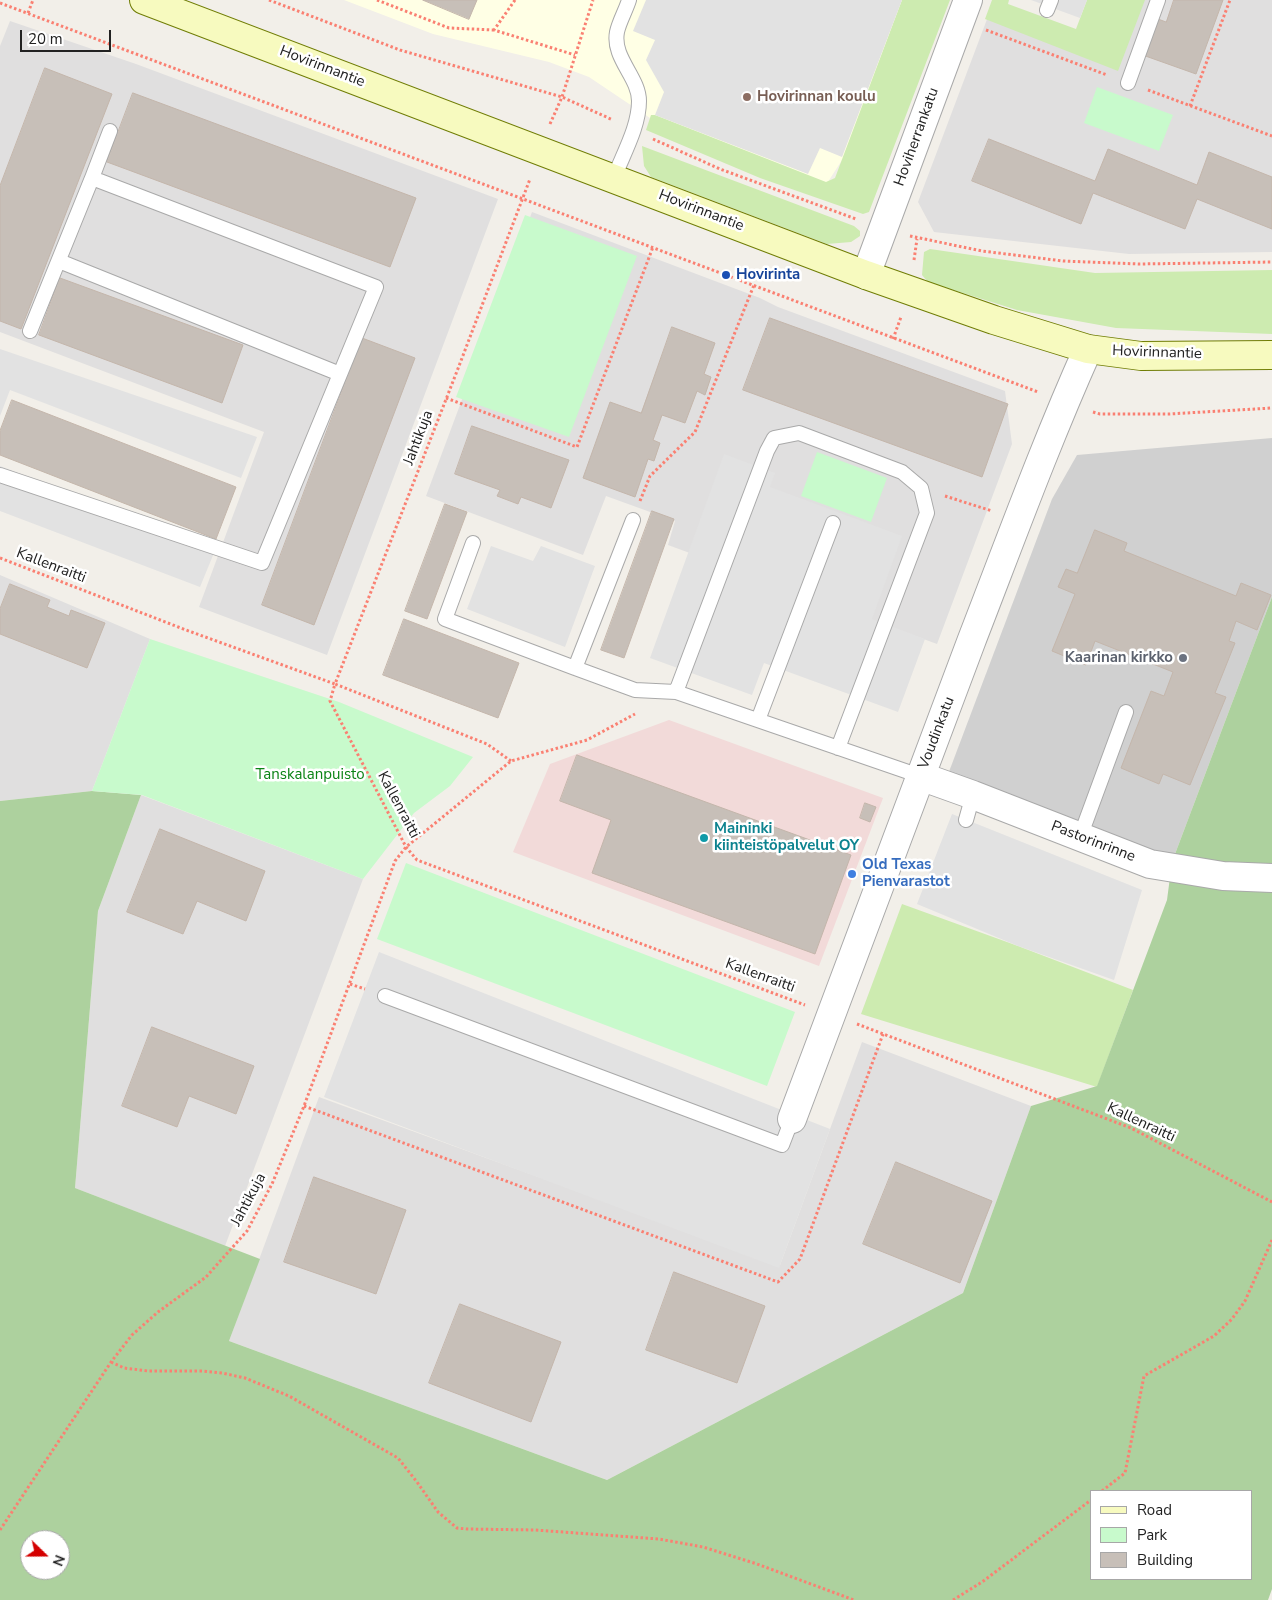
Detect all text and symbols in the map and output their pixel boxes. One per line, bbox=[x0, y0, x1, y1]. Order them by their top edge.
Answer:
scale bar bbox=[22, 20, 114, 52]
text: 20 m bbox=[28, 29, 63, 49]
street label: Hovirinnantie bbox=[277, 42, 367, 92]
street label: Hoviherrankatu bbox=[891, 85, 943, 189]
place label: Hovirinnan koulu bbox=[757, 88, 876, 106]
marker: Hovirinnan koulu bbox=[741, 91, 753, 103]
street label: Hovirinnantie bbox=[656, 186, 746, 236]
place label: Hovirinta bbox=[736, 266, 800, 284]
marker: Hovirinta bbox=[720, 269, 732, 281]
street label: Hovirinnantie bbox=[1112, 342, 1202, 364]
street label: Jahtikuja bbox=[400, 408, 438, 468]
street label: Kallenraitti bbox=[14, 544, 88, 588]
place label: Kaarinan kirkko bbox=[1065, 649, 1173, 667]
marker: Kaarinan kirkko bbox=[1177, 652, 1189, 664]
street label: Voudinkatu bbox=[915, 694, 959, 772]
park label: Tanskalanpuisto bbox=[255, 766, 365, 784]
street label: Kallenraitti bbox=[373, 768, 423, 842]
street label: Pastorinrinne bbox=[1048, 818, 1138, 866]
place label: Maininki kiinteistöpalvelut OY bbox=[714, 820, 859, 855]
marker: Maininki kiinteistöpalvelut OY bbox=[698, 832, 710, 844]
place label: Old Texas Pienvarastot bbox=[862, 856, 950, 891]
marker: Old Texas Pienvarastot bbox=[846, 868, 858, 880]
street label: Kallenraitti bbox=[723, 955, 797, 997]
street label: Kallenraitti bbox=[1104, 1099, 1178, 1147]
street label: Jahtikuja bbox=[228, 1170, 270, 1230]
legend bbox=[1090, 1490, 1252, 1580]
text: Road bbox=[1137, 1500, 1172, 1520]
text: Park bbox=[1137, 1525, 1167, 1545]
north arrow bbox=[20, 1530, 70, 1580]
text: Building bbox=[1137, 1550, 1193, 1570]
text: N bbox=[48, 1552, 69, 1569]

